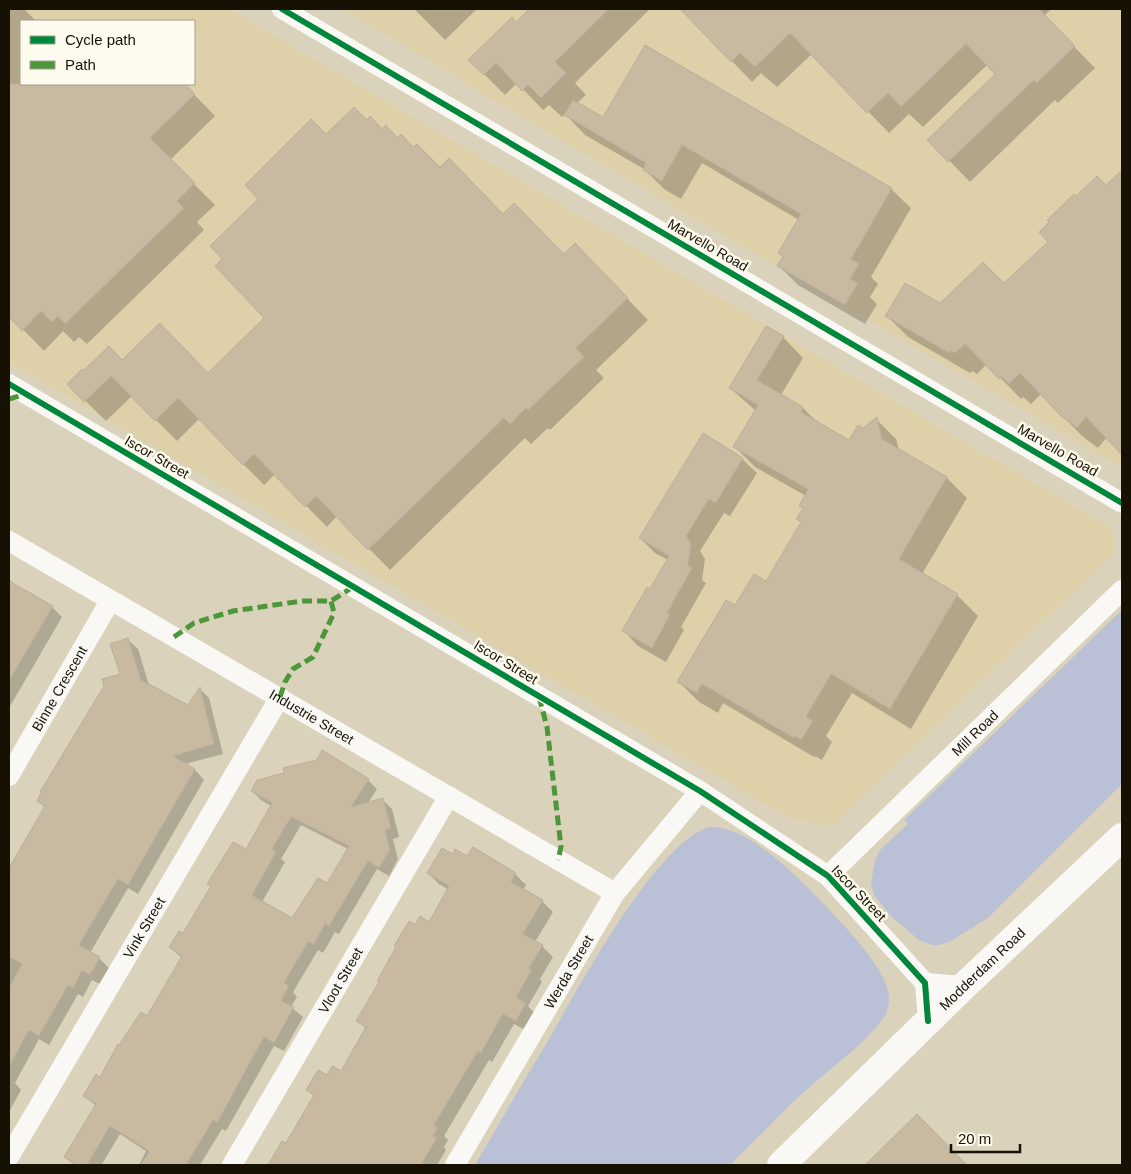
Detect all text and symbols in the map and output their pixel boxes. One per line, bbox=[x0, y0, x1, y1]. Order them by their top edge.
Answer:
legend bbox=[20, 20, 195, 85]
text: Cycle path bbox=[65, 31, 136, 48]
text: Path bbox=[65, 56, 96, 73]
street label: Marvello Road bbox=[665, 216, 751, 274]
street label: Marvello Road bbox=[1015, 421, 1101, 479]
street label: Iscor Street bbox=[122, 432, 192, 482]
street label: Iscor Street bbox=[471, 637, 541, 687]
street label: Binne Crescent bbox=[29, 643, 90, 734]
street label: Industrie Street bbox=[267, 686, 357, 748]
street label: Mill Road bbox=[948, 707, 1001, 759]
street label: Iscor Street bbox=[828, 862, 890, 924]
street label: Vink Street bbox=[120, 894, 168, 961]
street label: Modderdam Road bbox=[936, 925, 1029, 1013]
street label: Werda Street bbox=[541, 932, 596, 1011]
street label: Vloot Street bbox=[315, 945, 366, 1016]
scale bar bbox=[951, 1122, 1020, 1154]
text: 20 m bbox=[958, 1130, 991, 1147]

